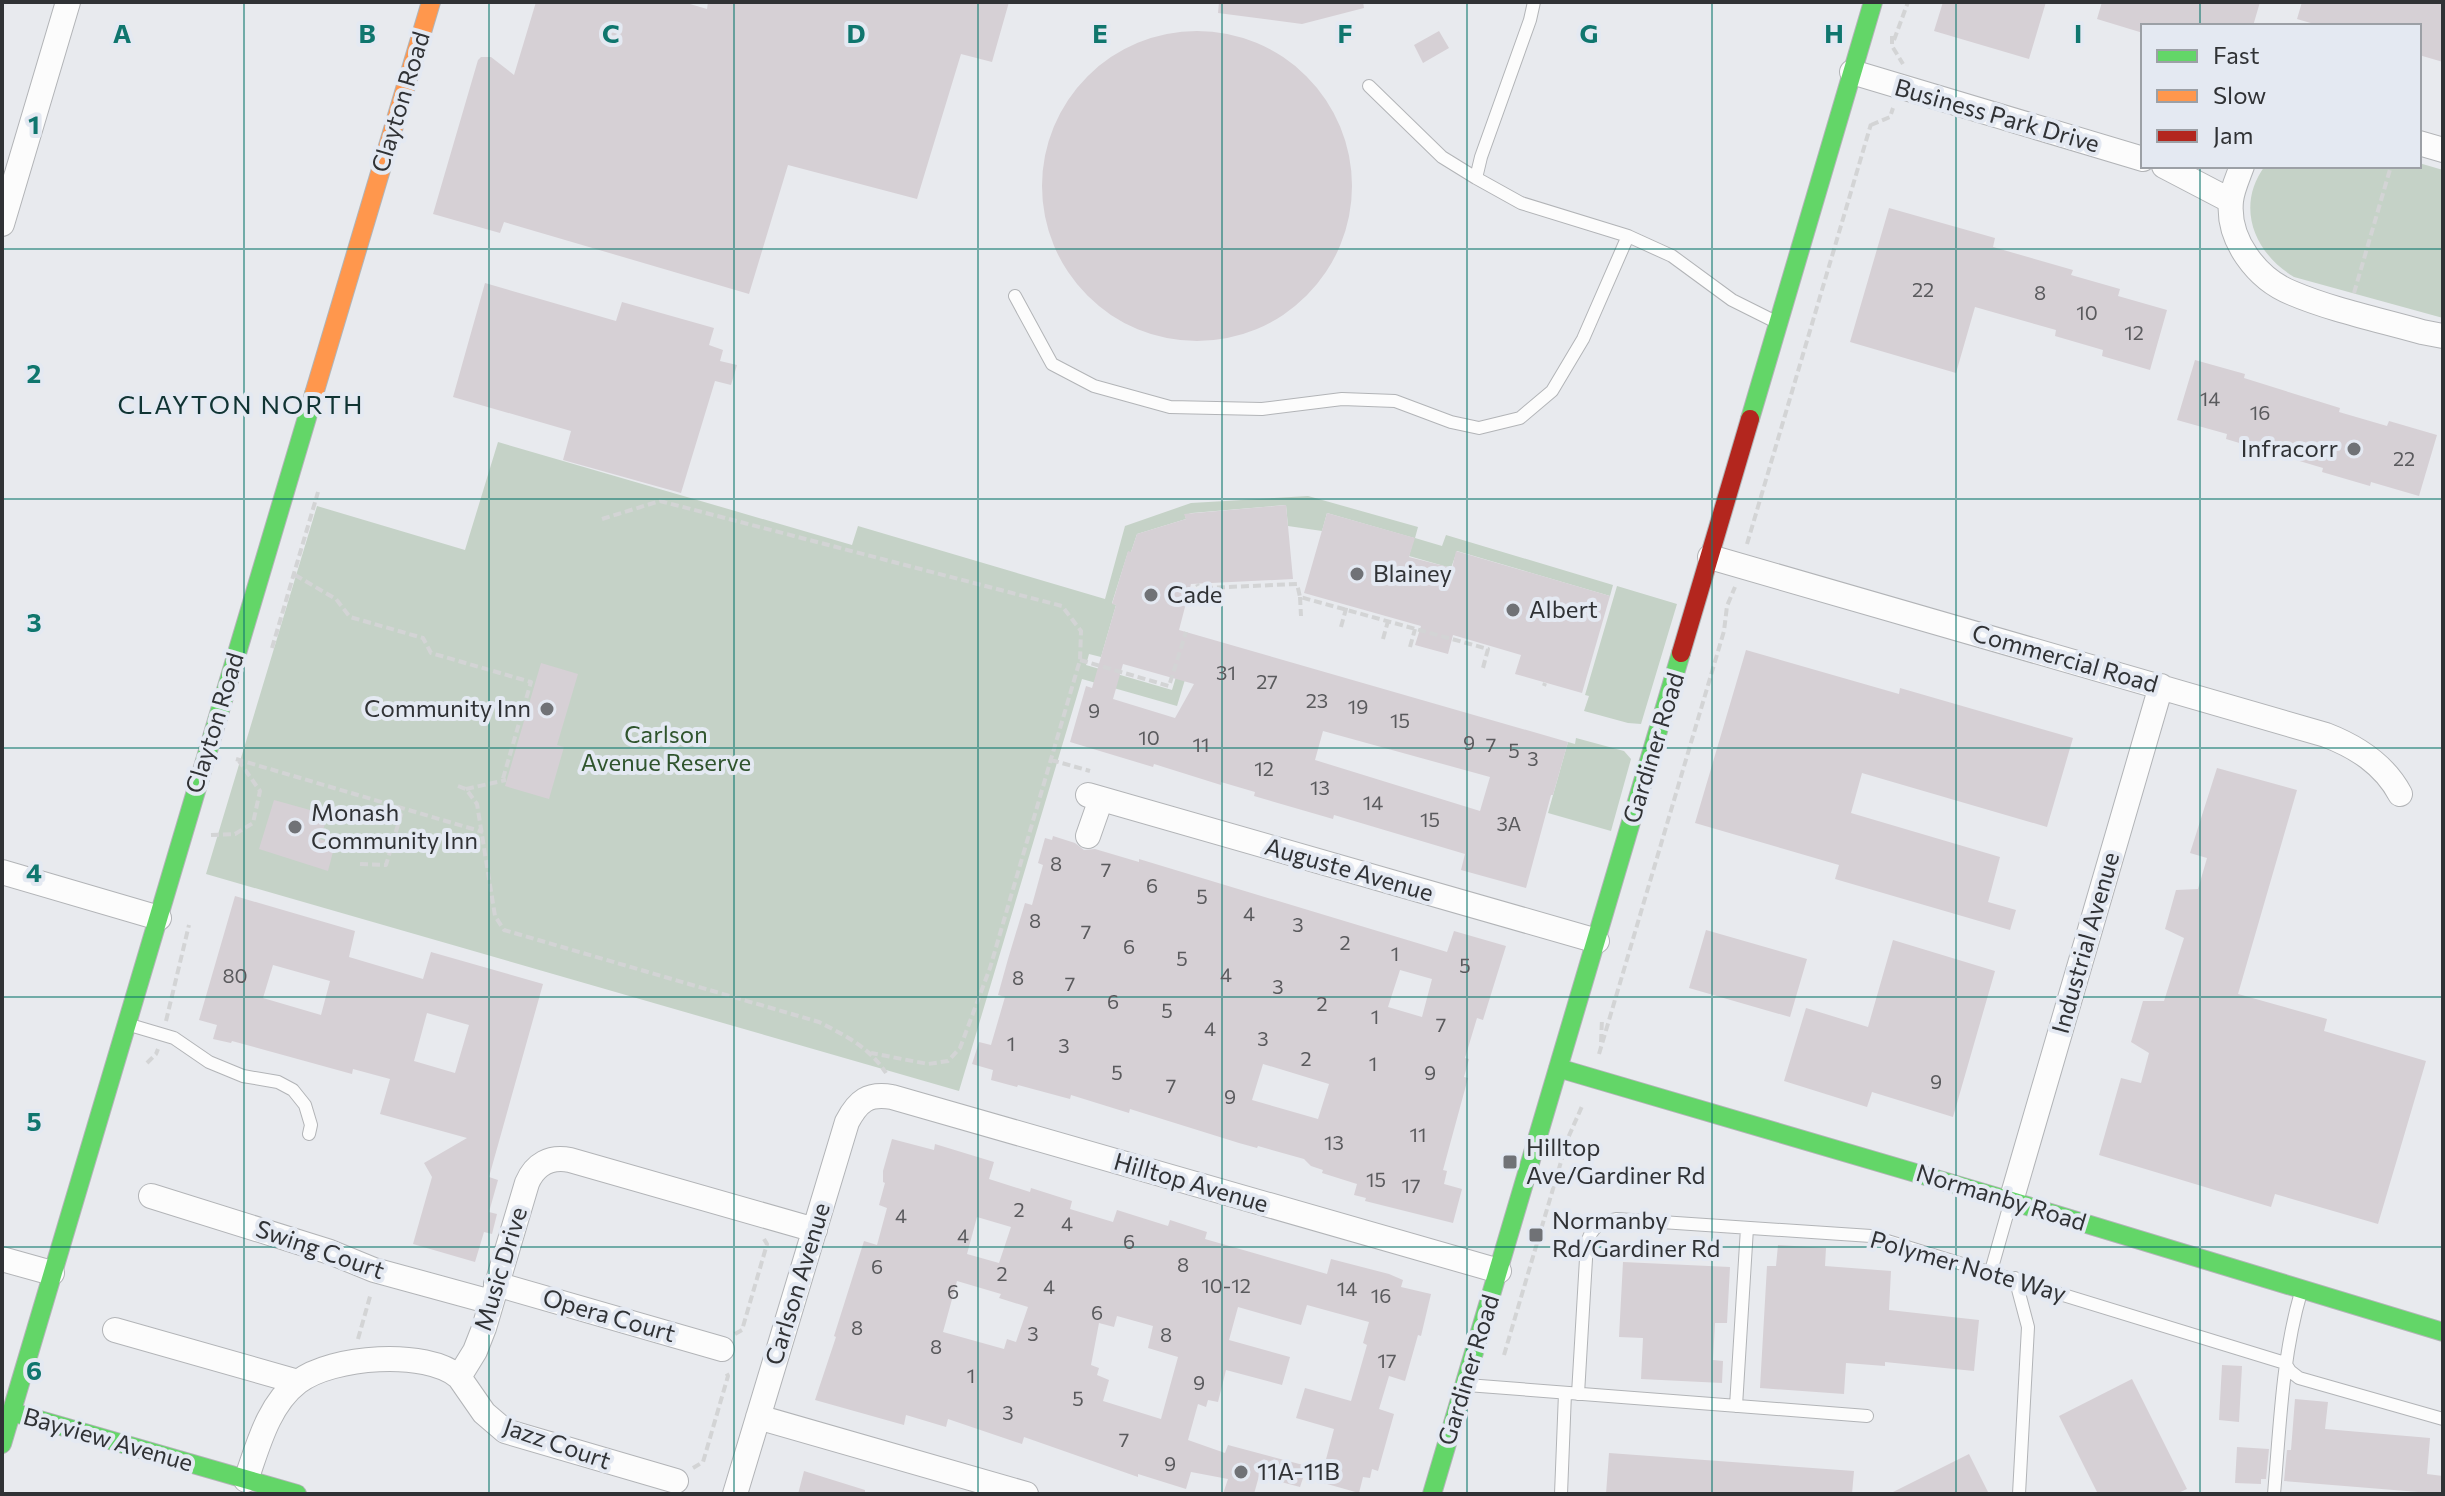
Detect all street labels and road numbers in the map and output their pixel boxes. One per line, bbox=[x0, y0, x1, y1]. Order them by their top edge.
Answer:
street label: Clayton Road bbox=[364, 28, 435, 175]
street label: Business Park Drive bbox=[1892, 71, 2103, 158]
street label: Commercial Road bbox=[1969, 617, 2162, 698]
street label: Clayton Road bbox=[178, 649, 249, 796]
street label: Gardiner Road bbox=[1616, 669, 1689, 826]
street label: Auguste Avenue bbox=[1262, 831, 1437, 906]
street label: Industrial Avenue bbox=[2045, 849, 2124, 1037]
street label: Hilltop Avenue bbox=[1111, 1146, 1272, 1217]
street label: Normanby Road bbox=[1913, 1157, 2090, 1236]
street label: Carlson Avenue bbox=[758, 1199, 835, 1368]
street label: Music Drive bbox=[467, 1203, 532, 1334]
street label: Swing Court bbox=[252, 1213, 389, 1284]
street label: Polymer Note Way bbox=[1867, 1224, 2070, 1307]
street label: Opera Court bbox=[540, 1282, 679, 1347]
street label: Gardiner Road bbox=[1431, 1291, 1504, 1448]
street label: Bayview Avenue bbox=[20, 1401, 196, 1477]
street label: Jazz Court bbox=[500, 1411, 615, 1475]

